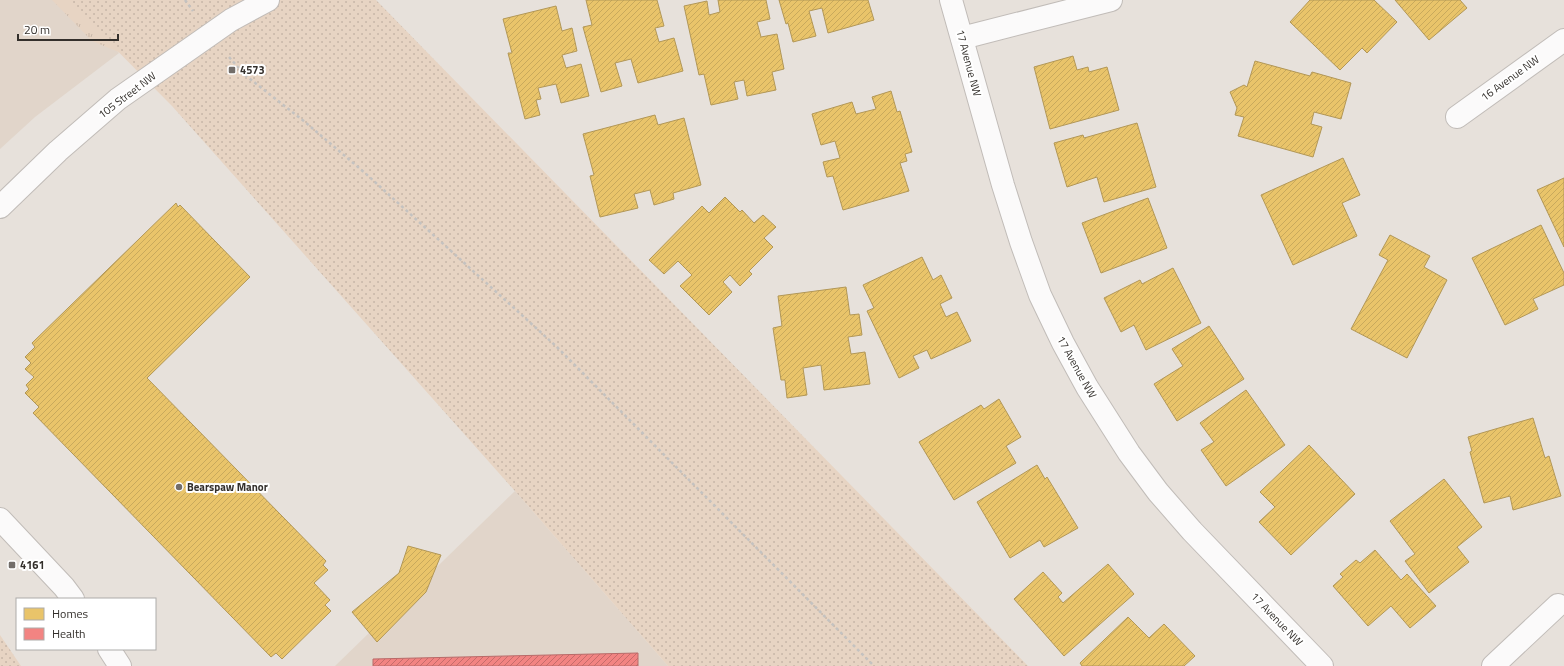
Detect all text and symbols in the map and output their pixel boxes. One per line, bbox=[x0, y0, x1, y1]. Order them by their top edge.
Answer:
scale bar bbox=[18, 16, 118, 42]
text: 20 m bbox=[24, 20, 50, 39]
street label: 17 Avenue NW bbox=[952, 28, 986, 99]
street label: 16 Avenue NW bbox=[1477, 51, 1543, 105]
place label: 4573 bbox=[240, 62, 265, 78]
marker: 4573 bbox=[227, 65, 237, 75]
street label: 105 Street NW bbox=[95, 68, 160, 122]
street label: 17 Avenue NW bbox=[1053, 333, 1101, 401]
place label: Bearspaw Manor bbox=[187, 479, 268, 495]
marker: Bearspaw Manor bbox=[174, 482, 184, 492]
place label: 4161 bbox=[20, 557, 45, 573]
marker: 4161 bbox=[7, 560, 17, 570]
street label: 17 Avenue NW bbox=[1247, 589, 1307, 649]
legend bbox=[16, 598, 156, 650]
text: Homes bbox=[52, 604, 88, 623]
text: Health bbox=[52, 624, 86, 643]

